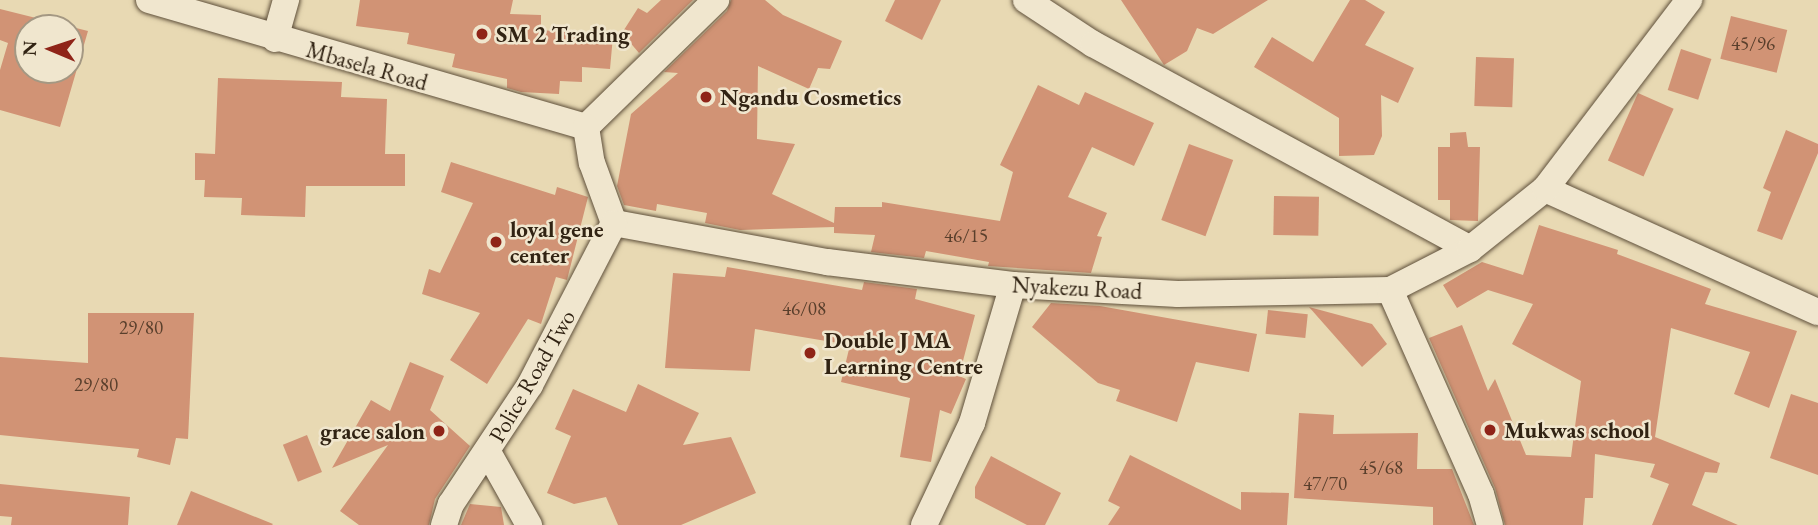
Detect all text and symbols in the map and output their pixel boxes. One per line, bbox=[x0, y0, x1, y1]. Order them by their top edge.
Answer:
north arrow bbox=[14, 14, 84, 84]
place label: SM 2 Trading bbox=[496, 20, 630, 48]
marker: SM 2 Trading bbox=[474, 26, 490, 42]
house number: 45/96 bbox=[1731, 33, 1775, 55]
street label: Mbasela Road bbox=[303, 35, 431, 97]
text: N bbox=[17, 40, 42, 56]
place label: Ngandu Cosmetics bbox=[720, 83, 901, 111]
marker: Ngandu Cosmetics bbox=[698, 89, 714, 105]
place label: loyal gene center bbox=[510, 215, 603, 269]
house number: 46/15 bbox=[944, 225, 988, 247]
marker: loyal gene center bbox=[488, 234, 504, 250]
street label: Nyakezu Road bbox=[1011, 271, 1143, 305]
house number: 46/08 bbox=[782, 298, 826, 320]
street label: Police Road Two bbox=[483, 305, 581, 447]
house number: 29/80 bbox=[119, 317, 163, 339]
place label: Double J MA Learning Centre bbox=[824, 326, 983, 380]
marker: Double J MA Learning Centre bbox=[802, 345, 818, 361]
house number: 29/80 bbox=[74, 374, 118, 396]
place label: Mukwas school bbox=[1504, 416, 1650, 444]
place label: grace salon bbox=[320, 417, 425, 445]
marker: Mukwas school bbox=[1482, 422, 1498, 438]
marker: grace salon bbox=[431, 423, 447, 439]
house number: 45/68 bbox=[1359, 457, 1403, 479]
house number: 47/70 bbox=[1303, 473, 1347, 495]

